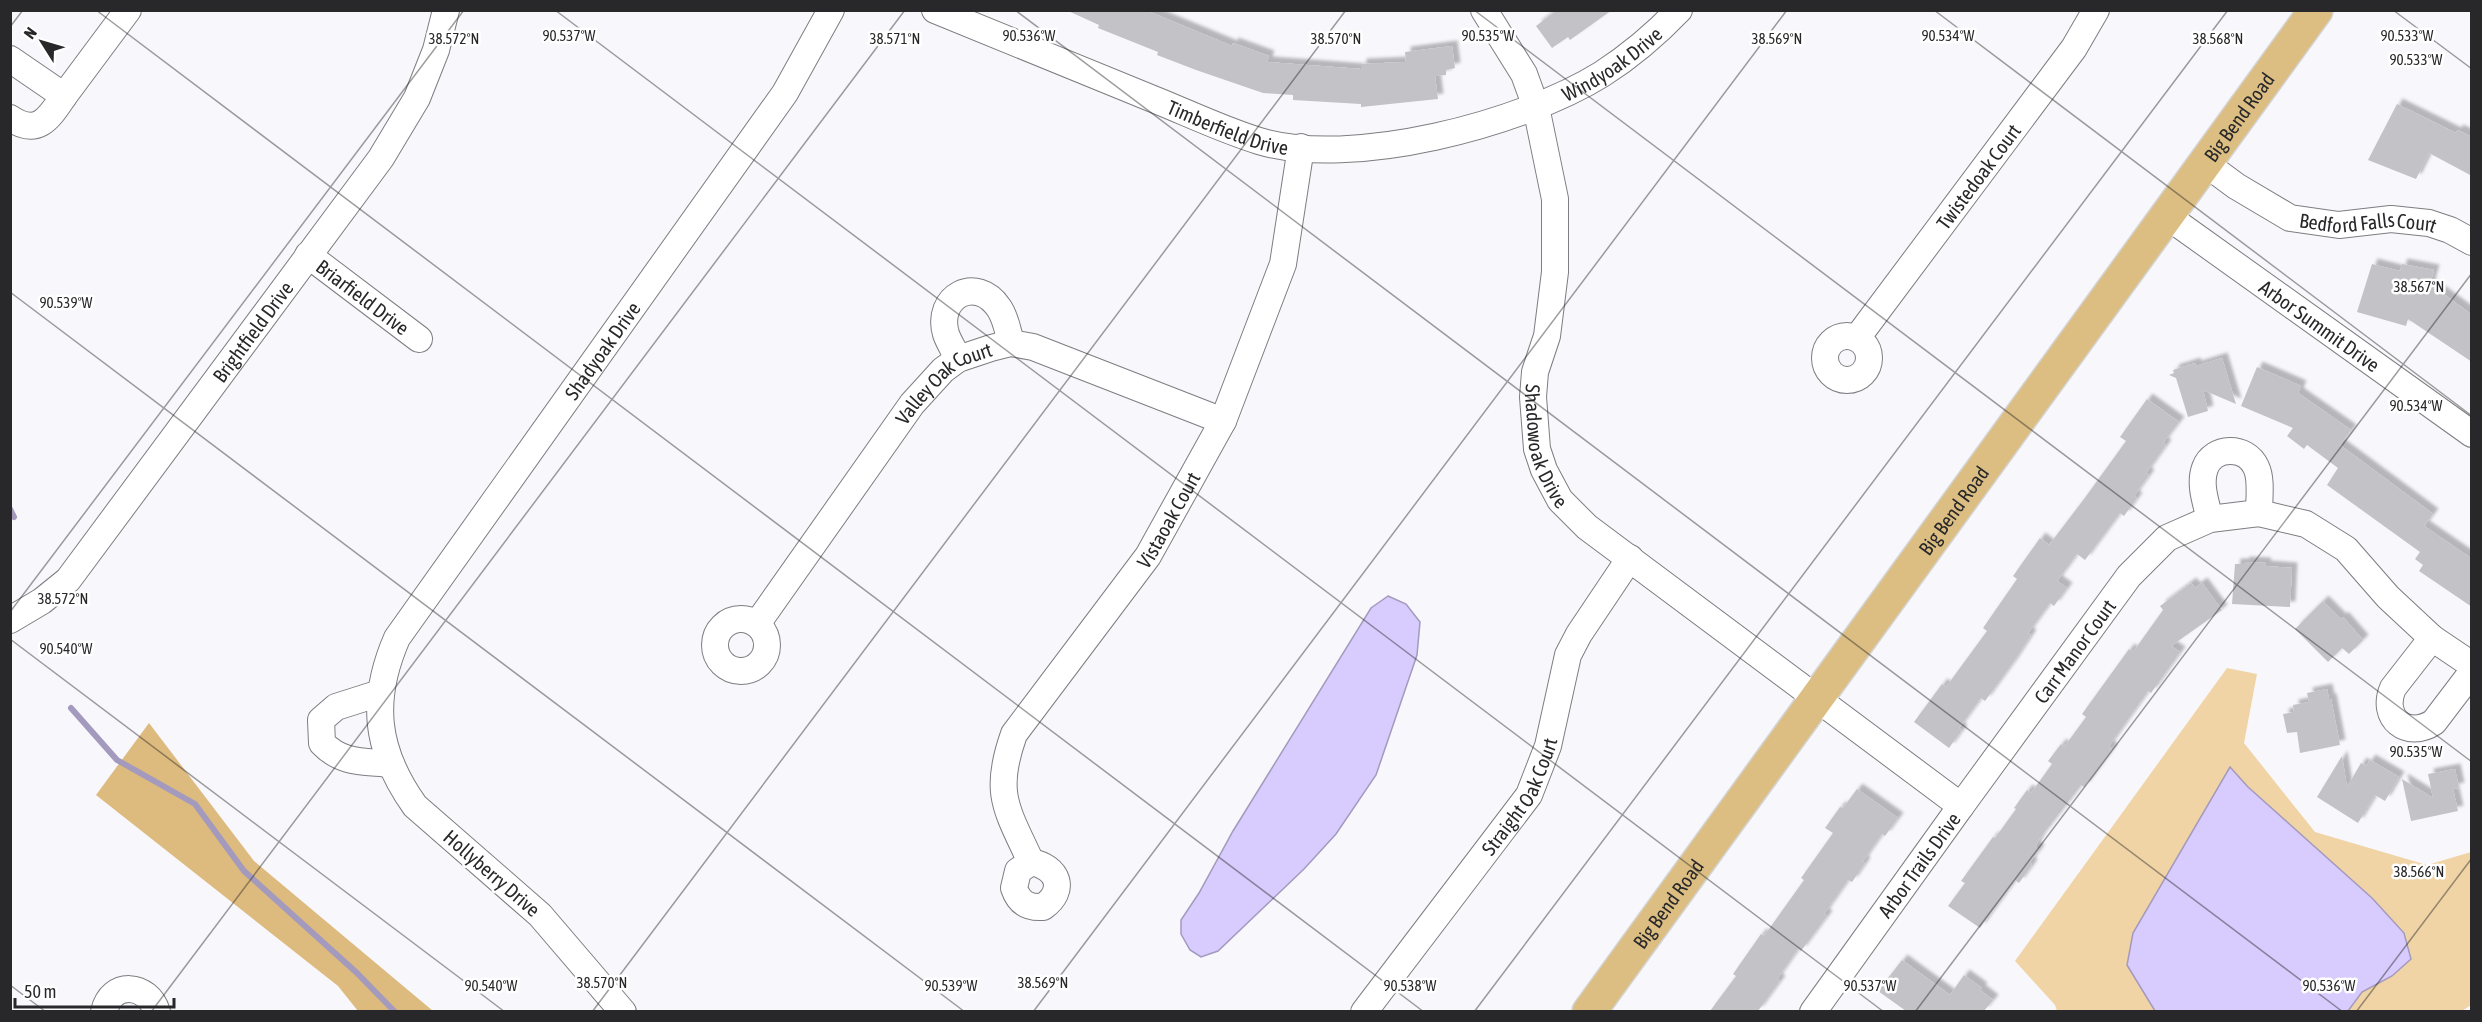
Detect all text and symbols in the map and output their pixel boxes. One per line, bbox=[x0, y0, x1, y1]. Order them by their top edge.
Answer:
north arrow bbox=[12, 12, 72, 72]
street label: Windyoak Drive bbox=[1558, 22, 1666, 105]
text: N bbox=[20, 24, 40, 42]
text: 90.537°W bbox=[543, 27, 596, 44]
text: 90.536°W bbox=[1003, 27, 1056, 44]
text: 90.535°W bbox=[1462, 27, 1515, 44]
text: 90.534°W bbox=[1922, 27, 1975, 44]
text: 90.533°W bbox=[2381, 27, 2434, 44]
text: 38.572°N bbox=[429, 30, 479, 47]
text: 38.571°N bbox=[870, 30, 920, 47]
text: 38.570°N bbox=[1311, 30, 1361, 47]
text: 38.569°N bbox=[1752, 30, 1802, 47]
text: 38.568°N bbox=[2193, 30, 2243, 47]
text: 90.533°W bbox=[2390, 51, 2443, 68]
street label: Big Bend Road bbox=[2199, 68, 2278, 166]
street label: Timberfield Drive bbox=[1164, 95, 1290, 159]
street label: Twistedoak Court bbox=[1931, 119, 2025, 233]
street label: Bedford Falls Court bbox=[2298, 207, 2440, 237]
street label: Briarfield Drive bbox=[312, 254, 414, 339]
street label: Arbor Summit Drive bbox=[2255, 275, 2384, 376]
street label: Brightfield Drive bbox=[207, 277, 297, 386]
text: 38.567°N bbox=[2394, 278, 2444, 295]
text: 90.539°W bbox=[40, 294, 93, 311]
street label: Shadyoak Drive bbox=[559, 297, 644, 403]
street label: Valley Oak Court bbox=[890, 337, 995, 428]
street label: Shadowoak Drive bbox=[1521, 384, 1572, 512]
text: 90.534°W bbox=[2390, 397, 2443, 414]
street label: Big Bend Road bbox=[1913, 461, 1993, 559]
street label: Vistaoak Court bbox=[1132, 467, 1204, 572]
text: 38.572°N bbox=[38, 590, 88, 607]
street label: Carr Manor Court bbox=[2029, 594, 2120, 707]
text: 90.540°W bbox=[40, 640, 93, 657]
street label: Straight Oak Court bbox=[1476, 735, 1561, 859]
text: 90.535°W bbox=[2390, 743, 2443, 760]
street label: Arbor Trails Drive bbox=[1873, 808, 1965, 922]
street label: Hollyberry Drive bbox=[439, 825, 545, 921]
street label: Big Bend Road bbox=[1628, 855, 1708, 952]
text: 38.566°N bbox=[2394, 863, 2444, 880]
scale bar bbox=[15, 971, 174, 1009]
text: 38.570°N bbox=[577, 974, 627, 991]
text: 38.569°N bbox=[1018, 974, 1068, 991]
text: 90.540°W bbox=[465, 977, 518, 994]
text: 90.539°W bbox=[925, 977, 978, 994]
text: 90.538°W bbox=[1384, 977, 1437, 994]
text: 90.537°W bbox=[1844, 977, 1897, 994]
text: 90.536°W bbox=[2303, 977, 2356, 994]
text: 50 m bbox=[24, 981, 56, 1002]

